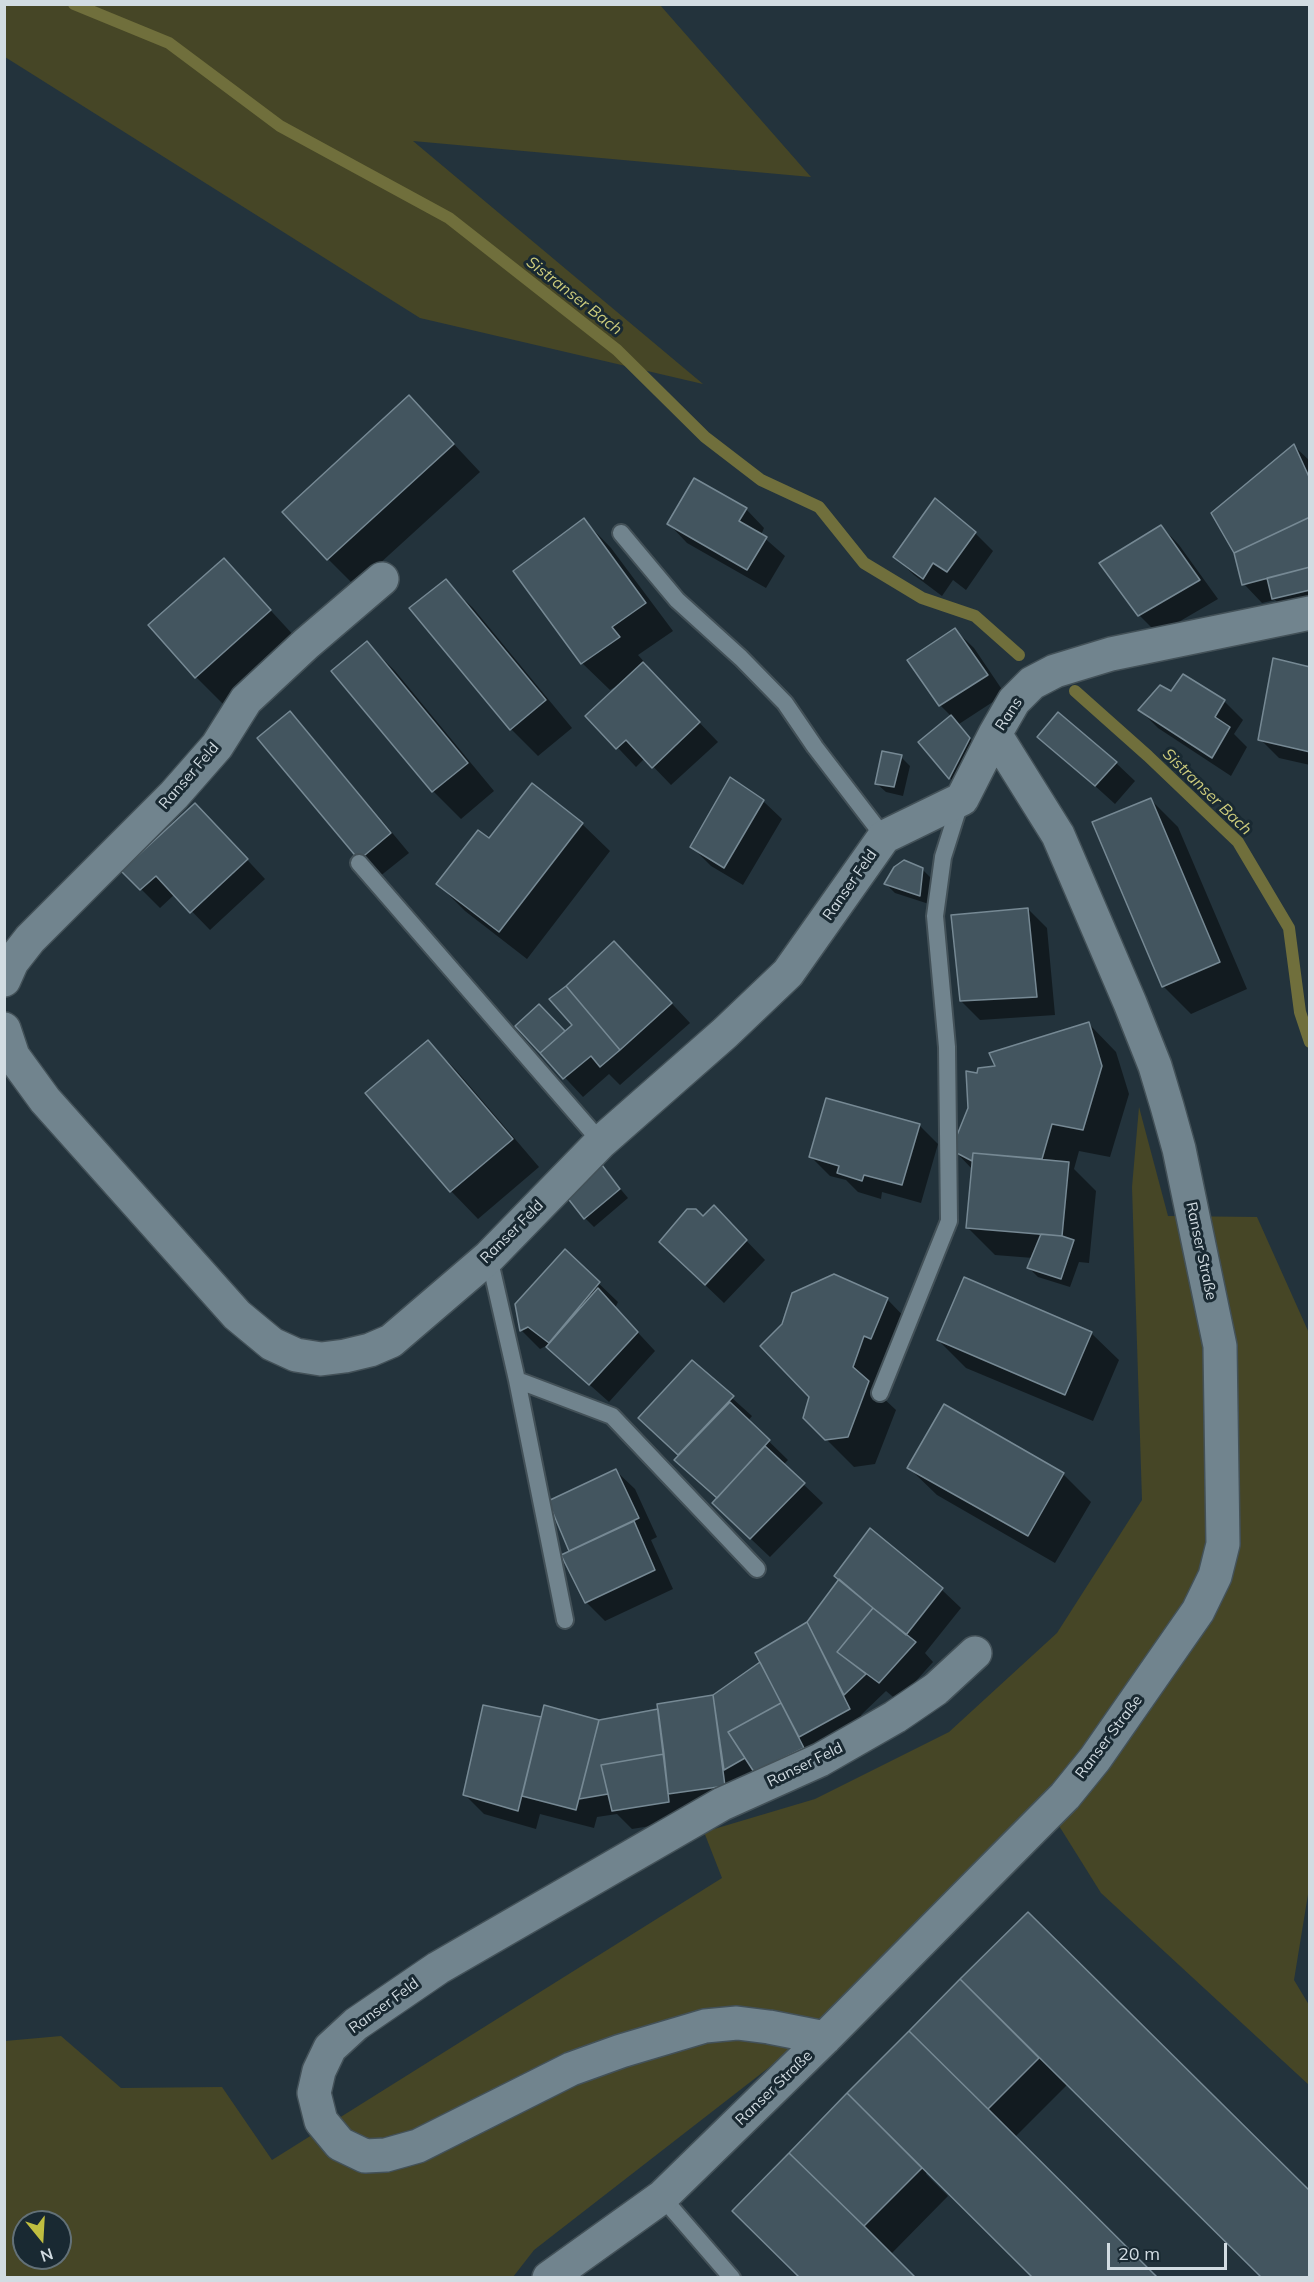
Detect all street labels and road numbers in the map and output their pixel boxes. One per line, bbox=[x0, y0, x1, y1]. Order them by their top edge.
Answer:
street label: Rans bbox=[992, 694, 1026, 734]
street label: Ranser Feld bbox=[155, 739, 223, 813]
street label: Ranser Feld bbox=[819, 846, 881, 924]
street label: Ranser Feld bbox=[477, 1197, 547, 1267]
street label: Ranser Straße bbox=[1182, 1200, 1220, 1302]
street label: Ranser Straße bbox=[1072, 1692, 1146, 1782]
street label: Ranser Feld bbox=[764, 1739, 846, 1791]
street label: Ranser Feld bbox=[346, 1975, 422, 2037]
street label: Ranser Straße bbox=[732, 2047, 816, 2129]

